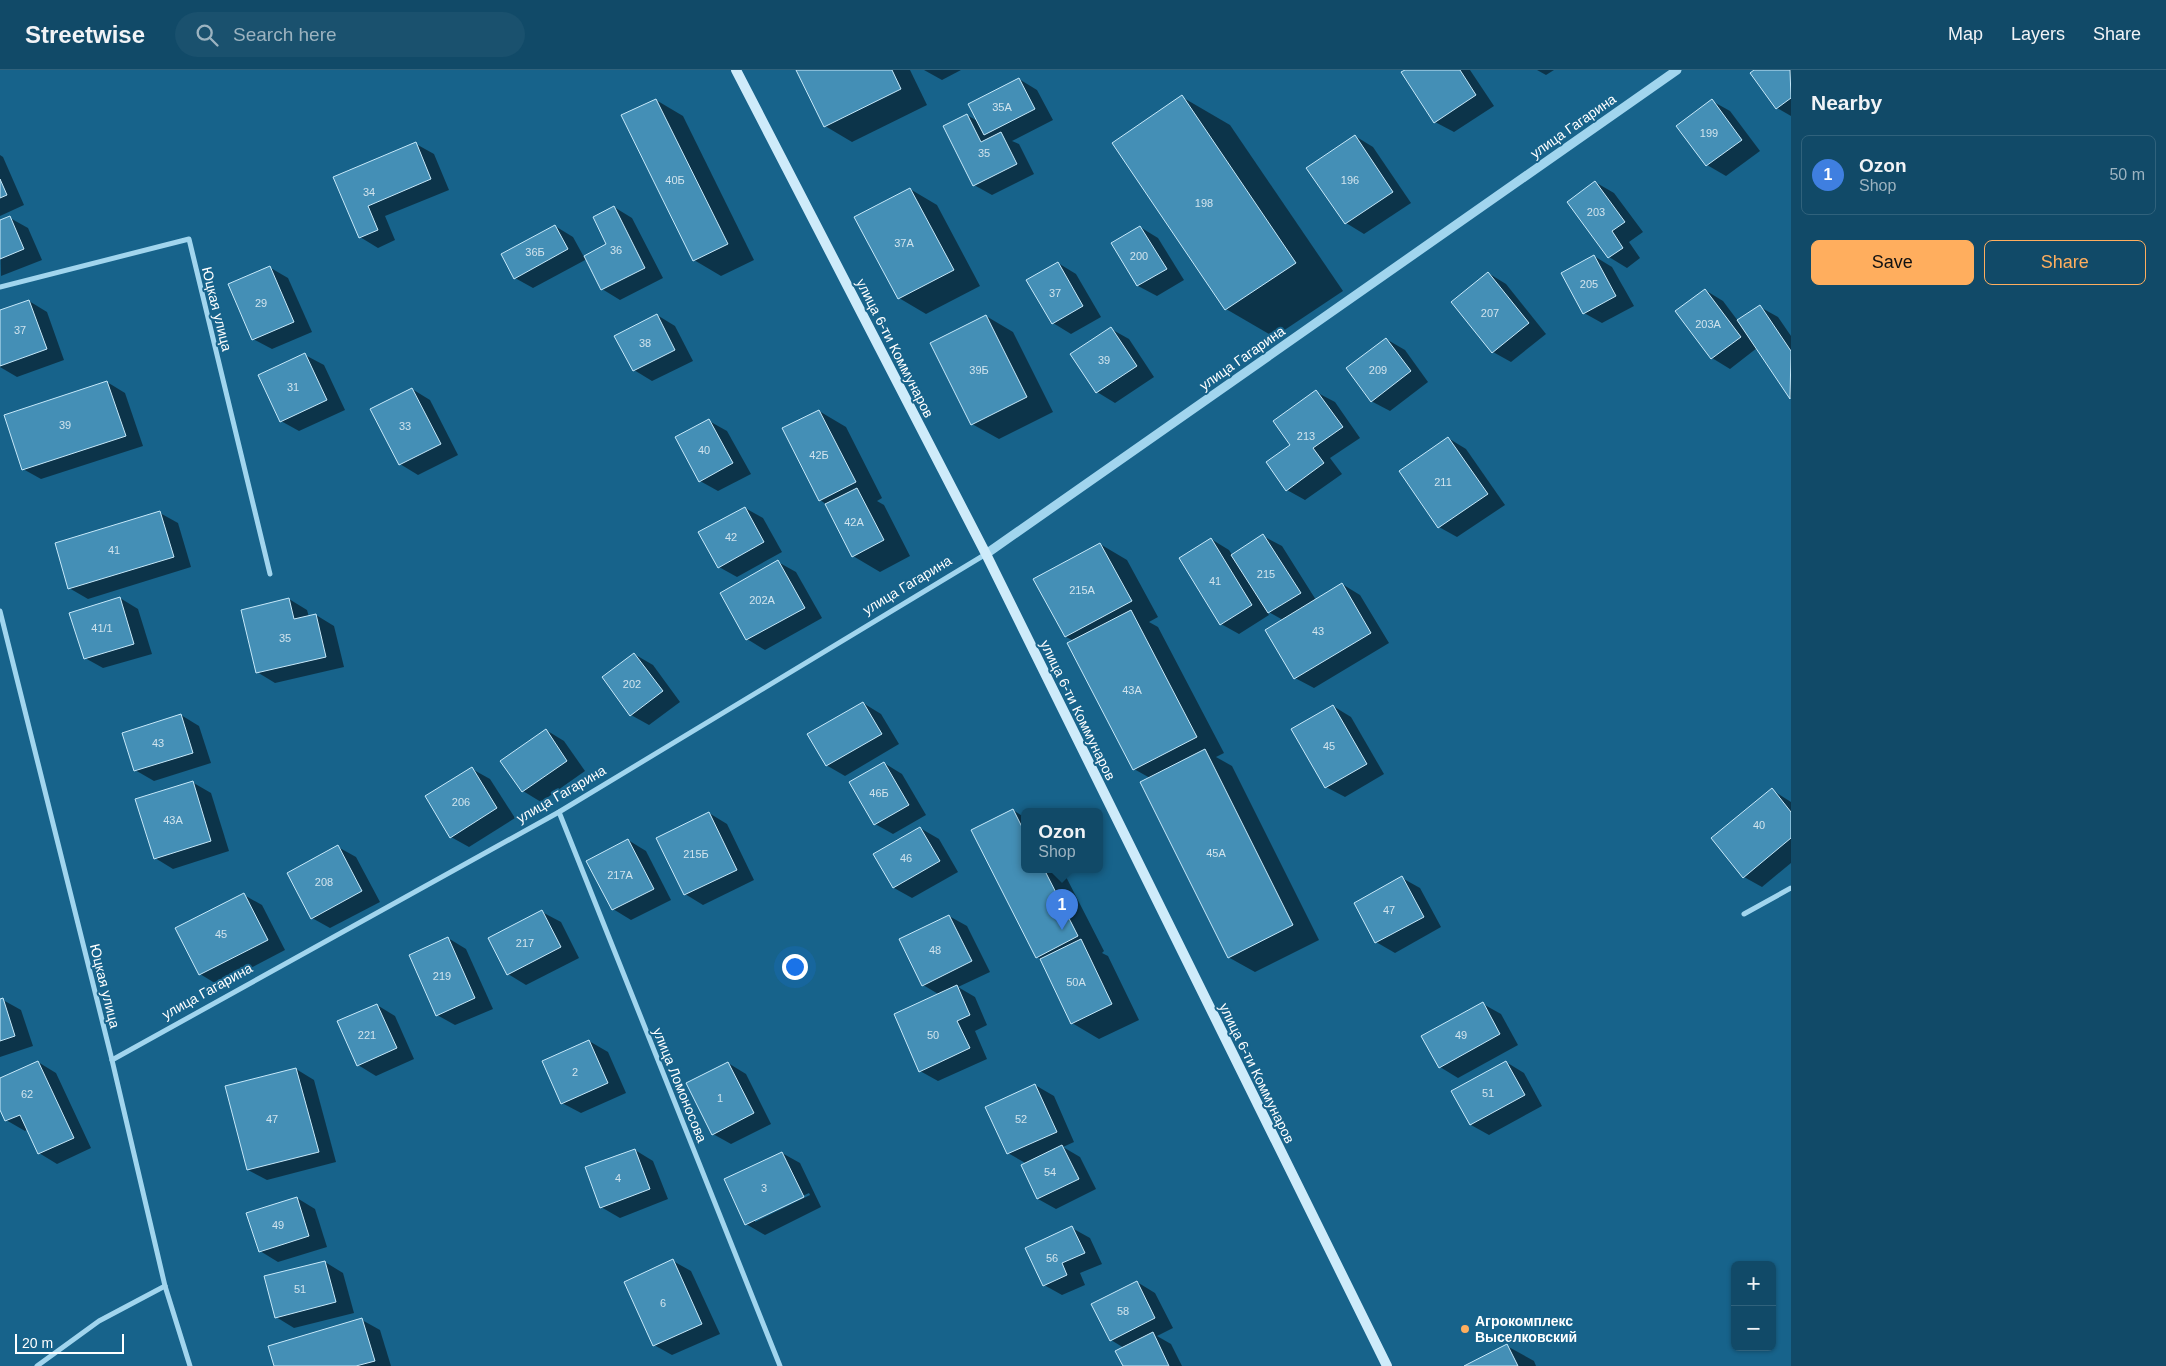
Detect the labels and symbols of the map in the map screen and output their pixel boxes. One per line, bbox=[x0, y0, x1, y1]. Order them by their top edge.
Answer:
street label: улица Гагарина bbox=[1527, 90, 1619, 161]
house number: 35А bbox=[992, 101, 1012, 113]
house number: 199 bbox=[1700, 127, 1718, 139]
house number: 35 bbox=[978, 147, 990, 159]
house number: 40Б bbox=[665, 174, 685, 186]
house number: 196 bbox=[1341, 174, 1359, 186]
house number: 34 bbox=[363, 186, 375, 198]
house number: 198 bbox=[1195, 197, 1213, 209]
house number: 203 bbox=[1587, 206, 1605, 218]
house number: 37А bbox=[894, 237, 914, 249]
house number: 36 bbox=[610, 244, 622, 256]
house number: 36Б bbox=[525, 246, 545, 258]
house number: 200 bbox=[1130, 250, 1148, 262]
street label: Юцкая улица bbox=[199, 265, 235, 353]
street label: улица 6-ти Коммунаров bbox=[853, 276, 937, 420]
house number: 205 bbox=[1580, 278, 1598, 290]
house number: 37 bbox=[1049, 287, 1061, 299]
house number: 29 bbox=[255, 297, 267, 309]
house number: 207 bbox=[1481, 307, 1499, 319]
house number: 203А bbox=[1695, 318, 1722, 330]
street label: улица Гагарина bbox=[1196, 322, 1288, 393]
house number: 37 bbox=[14, 324, 26, 336]
house number: 38 bbox=[639, 337, 651, 349]
house number: 39 bbox=[1098, 354, 1110, 366]
house number: 39Б bbox=[969, 364, 989, 376]
house number: 209 bbox=[1369, 364, 1387, 376]
house number: 31 bbox=[287, 381, 299, 393]
house number: 39 bbox=[59, 419, 71, 431]
house number: 33 bbox=[399, 420, 411, 432]
house number: 213 bbox=[1297, 430, 1315, 442]
house number: 40 bbox=[698, 444, 710, 456]
house number: 42Б bbox=[809, 449, 829, 461]
house number: 211 bbox=[1434, 476, 1452, 488]
house number: 42А bbox=[844, 516, 864, 528]
house number: 42 bbox=[725, 531, 737, 543]
house number: 41 bbox=[108, 544, 120, 556]
street label: улица Гагарина bbox=[860, 552, 954, 618]
house number: 215 bbox=[1257, 568, 1275, 580]
house number: 41 bbox=[1209, 575, 1221, 587]
house number: 215А bbox=[1069, 584, 1096, 596]
house number: 202А bbox=[749, 594, 776, 606]
house number: 41/1 bbox=[91, 622, 113, 634]
house number: 43 bbox=[1312, 625, 1324, 637]
house number: 35 bbox=[279, 632, 291, 644]
street label: улица 6-ти Коммунаров bbox=[1037, 637, 1119, 783]
house number: 202 bbox=[623, 678, 641, 690]
house number: 43А bbox=[1122, 684, 1142, 696]
house number: 43 bbox=[152, 737, 164, 749]
house number: 45 bbox=[1323, 740, 1335, 752]
street label: улица Гагарина bbox=[513, 762, 609, 826]
house number: 46Б bbox=[869, 787, 889, 799]
house number: 206 bbox=[452, 796, 470, 808]
house number: 43А bbox=[163, 814, 183, 826]
house number: 40 bbox=[1753, 819, 1765, 831]
house number: 45А bbox=[1206, 847, 1226, 859]
house number: 215Б bbox=[683, 848, 709, 860]
house number: 46 bbox=[900, 852, 912, 864]
house number: 217А bbox=[607, 869, 634, 881]
house number: 208 bbox=[315, 876, 333, 888]
pin: 1 bbox=[1046, 889, 1078, 930]
house number: 47 bbox=[1383, 904, 1395, 916]
house number: 45 bbox=[215, 928, 227, 940]
house number: 217 bbox=[516, 937, 534, 949]
street label: Юцкая улица bbox=[87, 942, 123, 1030]
house number: 48 bbox=[929, 944, 941, 956]
your location bbox=[782, 954, 808, 980]
street label: улица Гагарина bbox=[159, 959, 255, 1022]
house number: 219 bbox=[433, 970, 451, 982]
house number: 50А bbox=[1066, 976, 1086, 988]
street label: улица 6-ти Коммунаров bbox=[1216, 1000, 1298, 1146]
street label: улица Ломоносова bbox=[650, 1025, 710, 1145]
house number: 221 bbox=[358, 1029, 376, 1041]
house number: 50 bbox=[927, 1029, 939, 1041]
house number: 49 bbox=[1455, 1029, 1467, 1041]
house number: 2 bbox=[572, 1066, 578, 1078]
house number: 51 bbox=[1482, 1087, 1494, 1099]
house number: 62 bbox=[21, 1088, 33, 1100]
house number: 1 bbox=[717, 1092, 723, 1104]
house number: 47 bbox=[266, 1113, 278, 1125]
house number: 52 bbox=[1015, 1113, 1027, 1125]
house number: 54 bbox=[1044, 1166, 1056, 1178]
house number: 4 bbox=[615, 1172, 621, 1184]
house number: 3 bbox=[761, 1182, 767, 1194]
house number: 49 bbox=[272, 1219, 284, 1231]
house number: 56 bbox=[1046, 1252, 1058, 1264]
house number: 51 bbox=[294, 1283, 306, 1295]
house number: 6 bbox=[660, 1297, 666, 1309]
house number: 58 bbox=[1117, 1305, 1129, 1317]
place label: Агрокомплекс Выселковский bbox=[1475, 1313, 1577, 1345]
marker: Агрокомплекс Выселковский bbox=[1459, 1323, 1471, 1335]
scale bar bbox=[15, 1331, 124, 1354]

